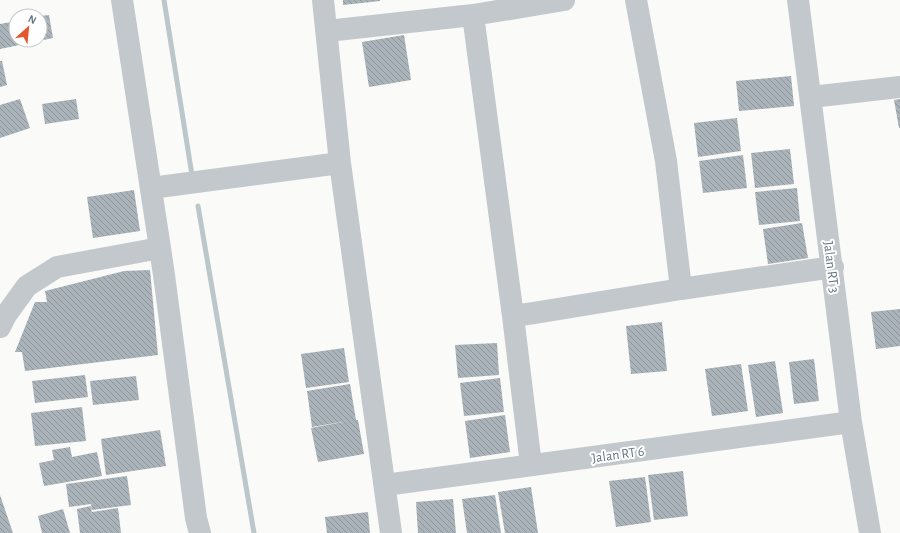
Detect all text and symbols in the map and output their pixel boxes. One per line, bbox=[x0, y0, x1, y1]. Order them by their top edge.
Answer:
north arrow bbox=[8, 8, 48, 48]
text: N bbox=[26, 13, 38, 26]
street label: Jalan RT 3 bbox=[821, 240, 841, 294]
street label: Jalan RT 6 bbox=[591, 444, 645, 466]

